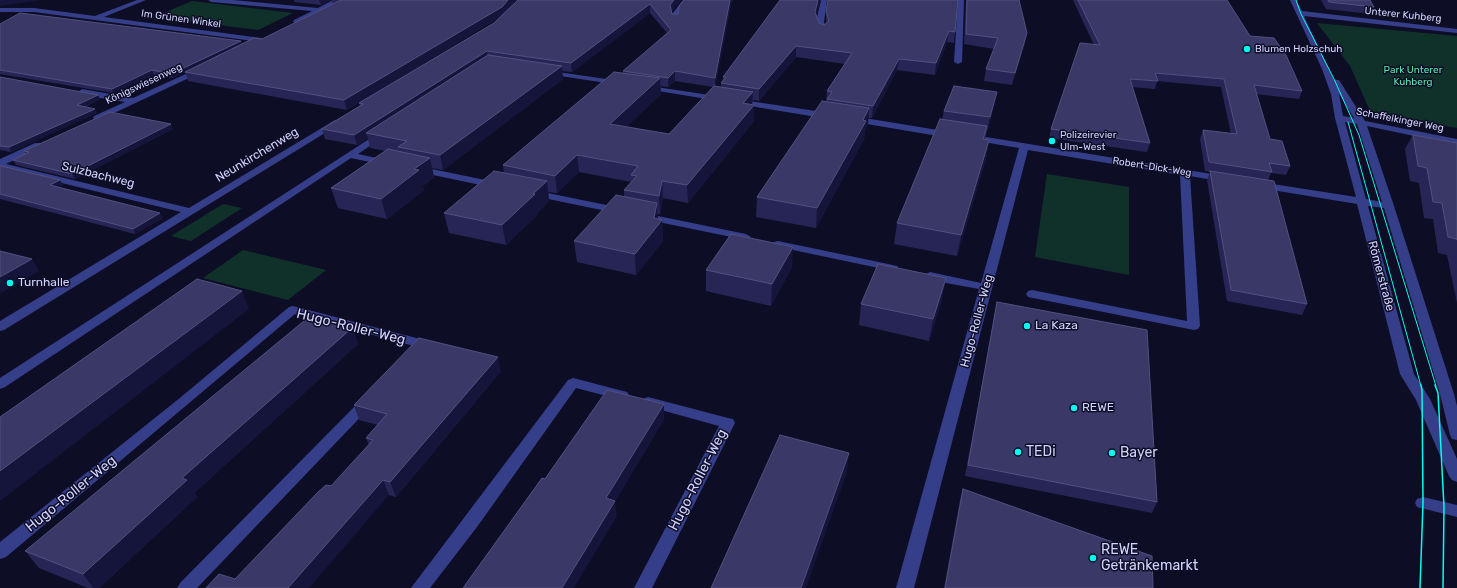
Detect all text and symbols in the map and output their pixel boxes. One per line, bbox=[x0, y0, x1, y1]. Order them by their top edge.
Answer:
street label: Unterer Kuhberg bbox=[1364, 5, 1442, 25]
street label: Im Grünen Winkel bbox=[140, 7, 222, 31]
place label: Blumen Holzschuh bbox=[1255, 43, 1342, 55]
marker: Blumen Holzschuh bbox=[1242, 44, 1252, 54]
street label: Königswiesenweg bbox=[104, 61, 184, 107]
park label: Park Unterer Kuhberg bbox=[1384, 64, 1442, 88]
street label: Schaffelkinger Weg bbox=[1355, 106, 1445, 134]
street label: Neunkirchenweg bbox=[213, 125, 301, 185]
place label: Polizeirevier Ulm-West bbox=[1060, 129, 1116, 152]
marker: Polizeirevier Ulm-West bbox=[1047, 136, 1057, 146]
street label: Robert-Dick-Weg bbox=[1112, 155, 1192, 179]
street label: Sulzbachweg bbox=[60, 159, 136, 191]
street label: Römerstraße bbox=[1365, 239, 1397, 313]
street label: Hugo-Roller-Weg bbox=[958, 273, 996, 369]
place label: Turnhalle bbox=[18, 276, 70, 290]
marker: Turnhalle bbox=[5, 278, 15, 288]
street label: Hugo-Roller-Weg bbox=[295, 305, 407, 349]
place label: La Kaza bbox=[1035, 319, 1078, 333]
marker: La Kaza bbox=[1022, 321, 1032, 331]
place label: REWE bbox=[1082, 401, 1114, 415]
marker: REWE bbox=[1069, 403, 1079, 413]
street label: Hugo-Roller-Weg bbox=[665, 426, 731, 534]
place label: TEDi bbox=[1026, 444, 1056, 460]
place label: Bayer bbox=[1120, 445, 1158, 461]
marker: TEDi bbox=[1013, 447, 1023, 457]
marker: Bayer bbox=[1107, 448, 1117, 458]
street label: Hugo-Roller-Weg bbox=[22, 452, 120, 536]
place label: REWE Getränkemarkt bbox=[1101, 542, 1198, 574]
marker: REWE Getränkemarkt bbox=[1088, 553, 1098, 563]

